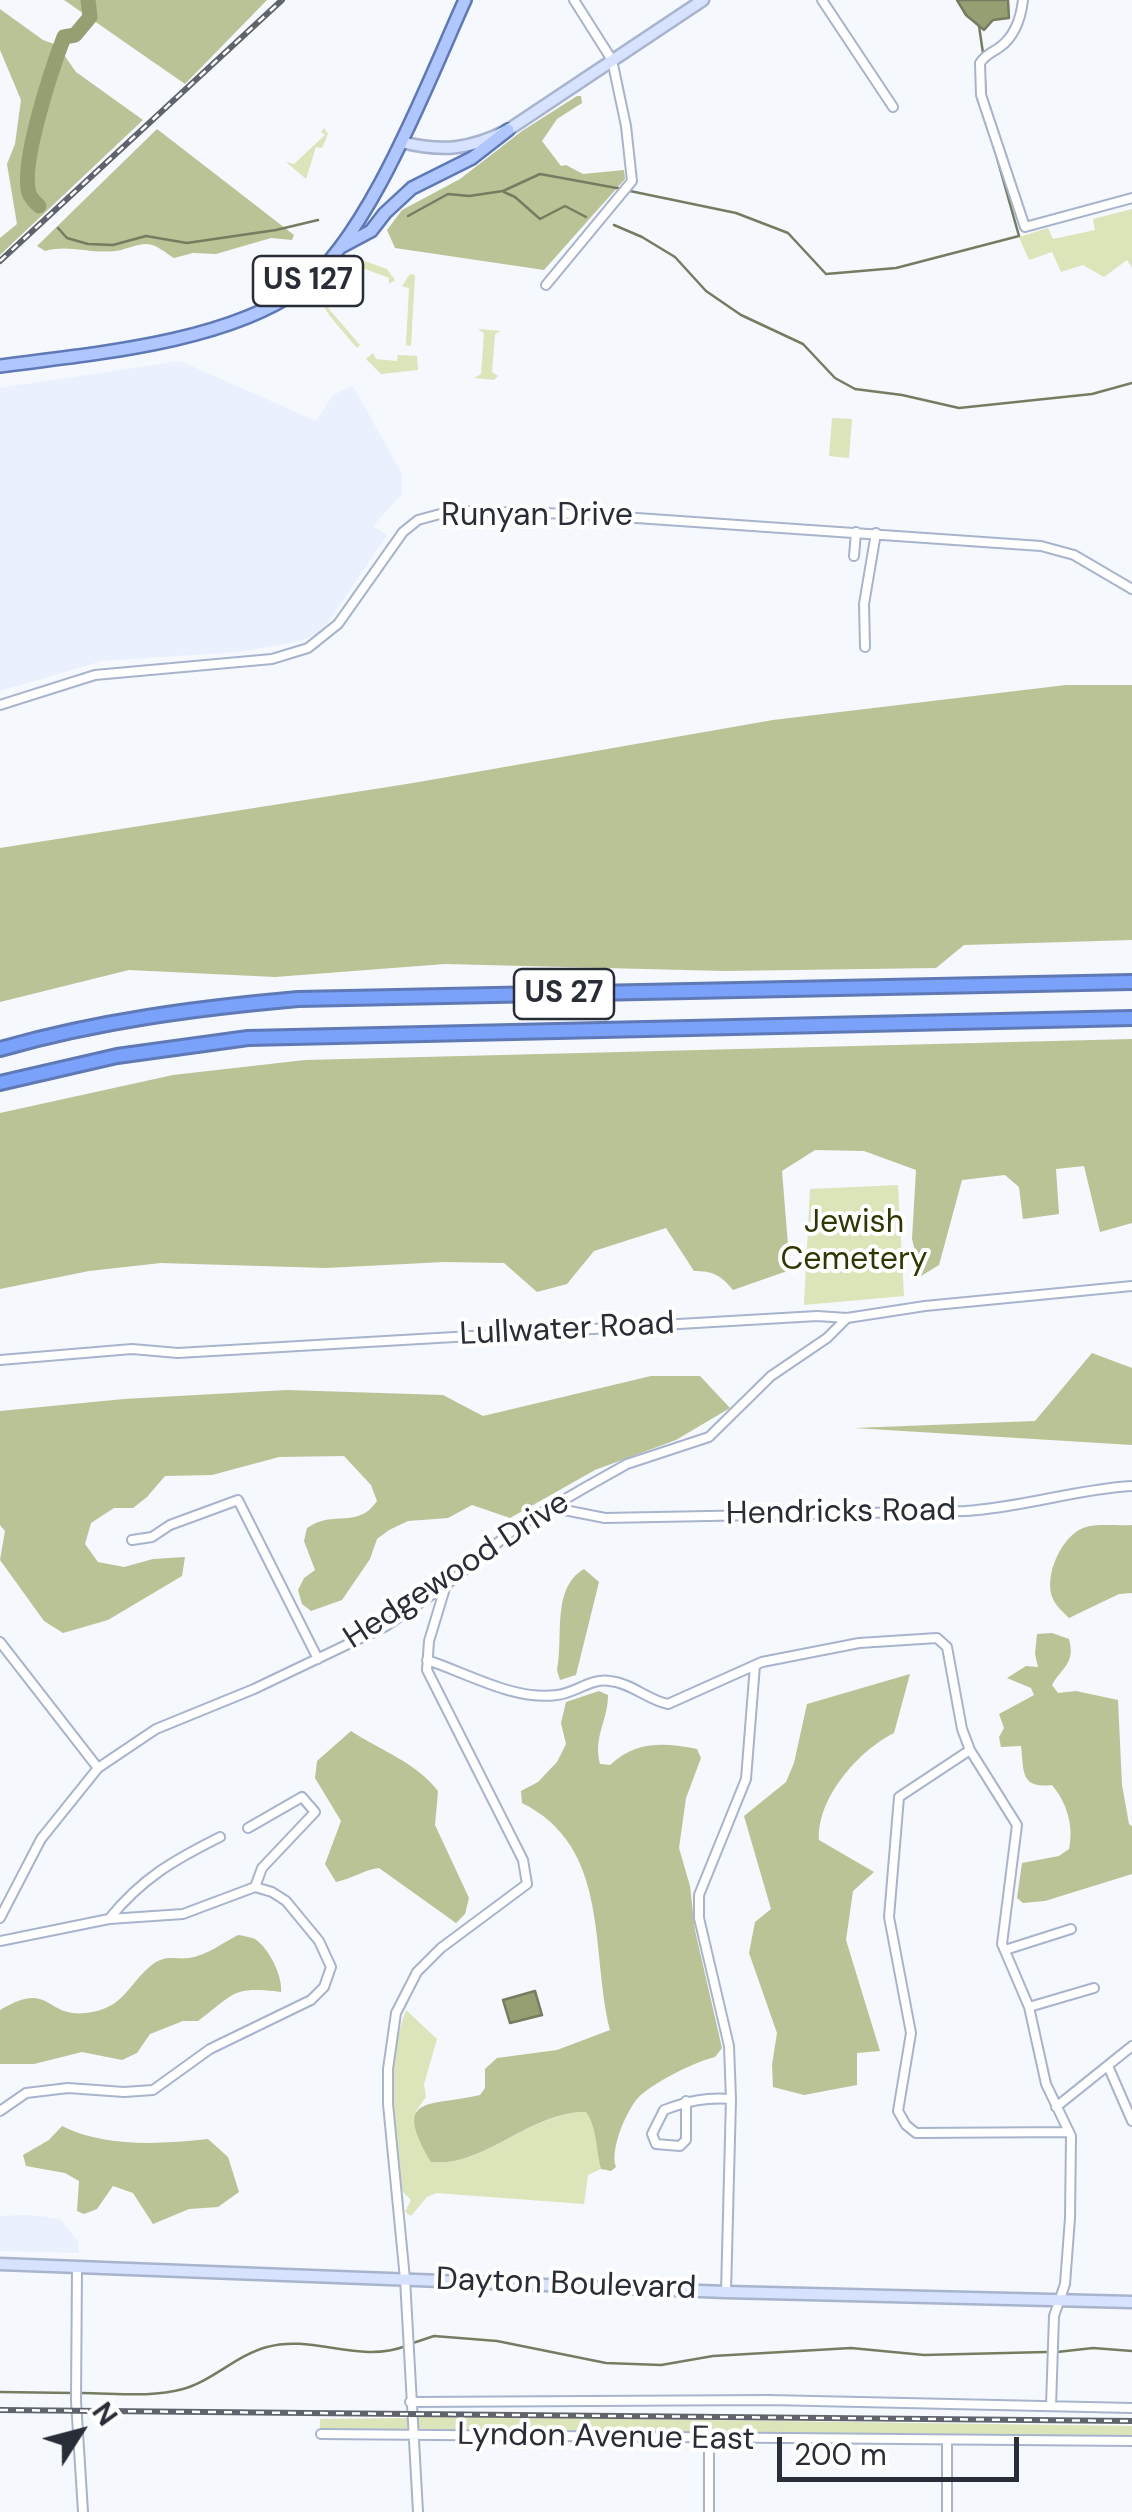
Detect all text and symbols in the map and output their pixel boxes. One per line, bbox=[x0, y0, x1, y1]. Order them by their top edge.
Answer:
road number: US 127 bbox=[253, 256, 363, 306]
street label: Runyan Drive bbox=[441, 498, 633, 536]
road number: US 27 bbox=[514, 969, 614, 1019]
park label: Jewish Cemetery bbox=[780, 1205, 928, 1280]
street label: Lullwater Road bbox=[458, 1305, 676, 1355]
street label: Hedgewood Drive bbox=[337, 1484, 577, 1658]
street label: Hendricks Road bbox=[725, 1492, 957, 1534]
street label: Dayton Boulevard bbox=[435, 2261, 697, 2309]
north arrow bbox=[30, 2382, 130, 2482]
text: N bbox=[84, 2395, 126, 2433]
street label: Lyndon Avenue East bbox=[457, 2416, 755, 2460]
scale bar bbox=[782, 2417, 1024, 2479]
text: 200 m bbox=[794, 2435, 887, 2474]

